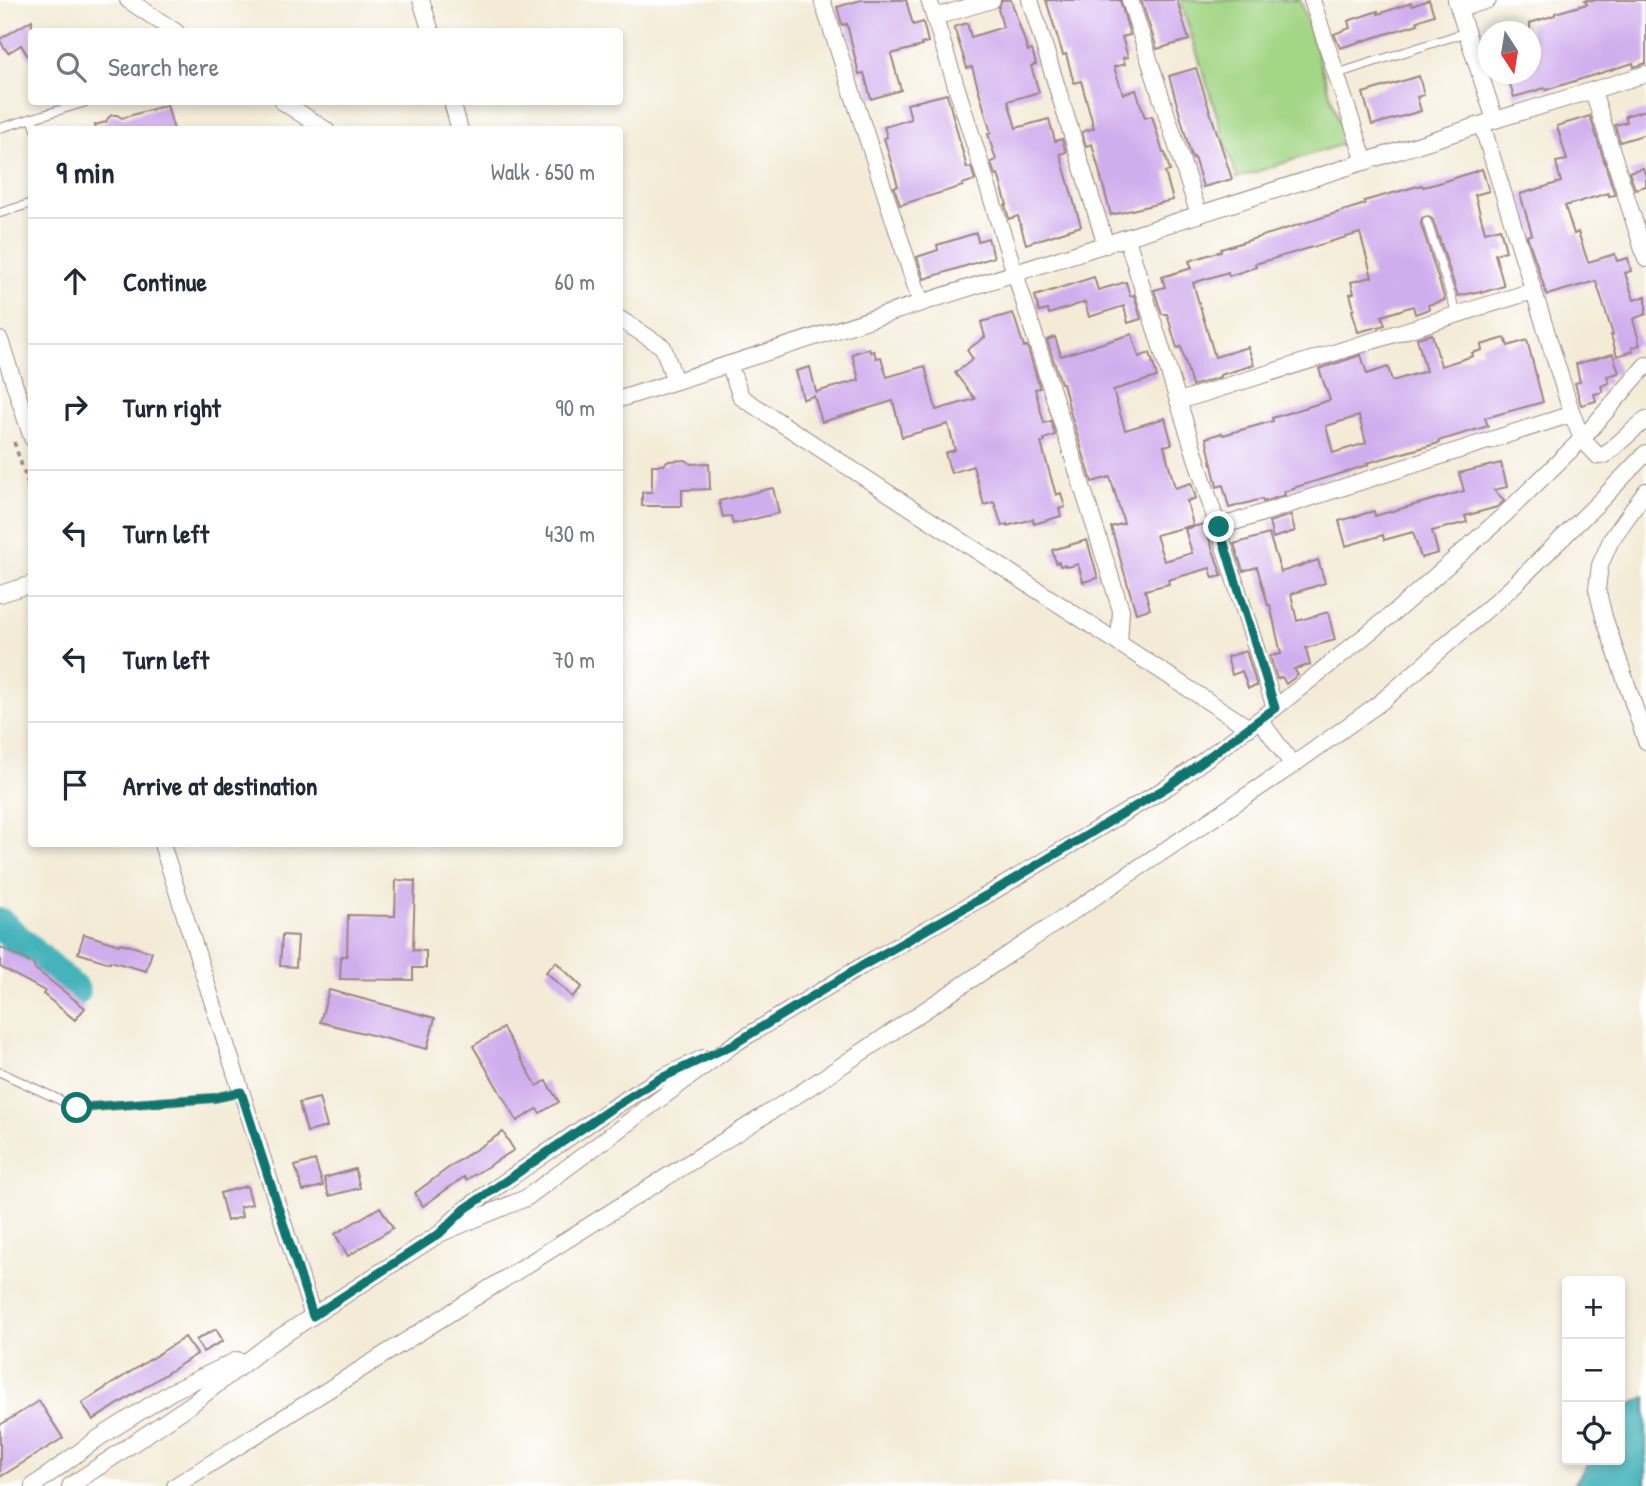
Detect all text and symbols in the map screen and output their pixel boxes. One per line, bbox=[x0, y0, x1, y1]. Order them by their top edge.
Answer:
north arrow bbox=[1478, 21, 1541, 84]
search box bbox=[28, 28, 623, 105]
icon: search bbox=[52, 48, 90, 86]
text: Search here bbox=[108, 49, 219, 84]
text: 9 min bbox=[56, 152, 115, 192]
text: Walk · 650 m bbox=[491, 156, 595, 187]
icon: ahead bbox=[56, 262, 94, 300]
text: Continue bbox=[123, 264, 207, 299]
text: 60 m bbox=[555, 266, 595, 297]
icon: right bbox=[56, 388, 94, 426]
text: Turn right bbox=[123, 390, 221, 425]
text: 90 m bbox=[555, 392, 595, 423]
route end bbox=[1203, 511, 1234, 542]
icon: left bbox=[56, 514, 94, 552]
text: Turn left bbox=[123, 516, 209, 551]
text: 430 m bbox=[545, 518, 595, 549]
icon: left bbox=[56, 640, 94, 678]
text: Turn left bbox=[123, 642, 209, 677]
text: 70 m bbox=[552, 644, 595, 675]
icon: arrive bbox=[56, 766, 94, 804]
text: Arrive at destination bbox=[123, 768, 318, 803]
route start bbox=[61, 1092, 92, 1123]
map controls bbox=[1562, 1276, 1625, 1465]
button: + bbox=[1562, 1276, 1625, 1339]
button: − bbox=[1562, 1339, 1625, 1402]
button: locate bbox=[1562, 1402, 1625, 1465]

